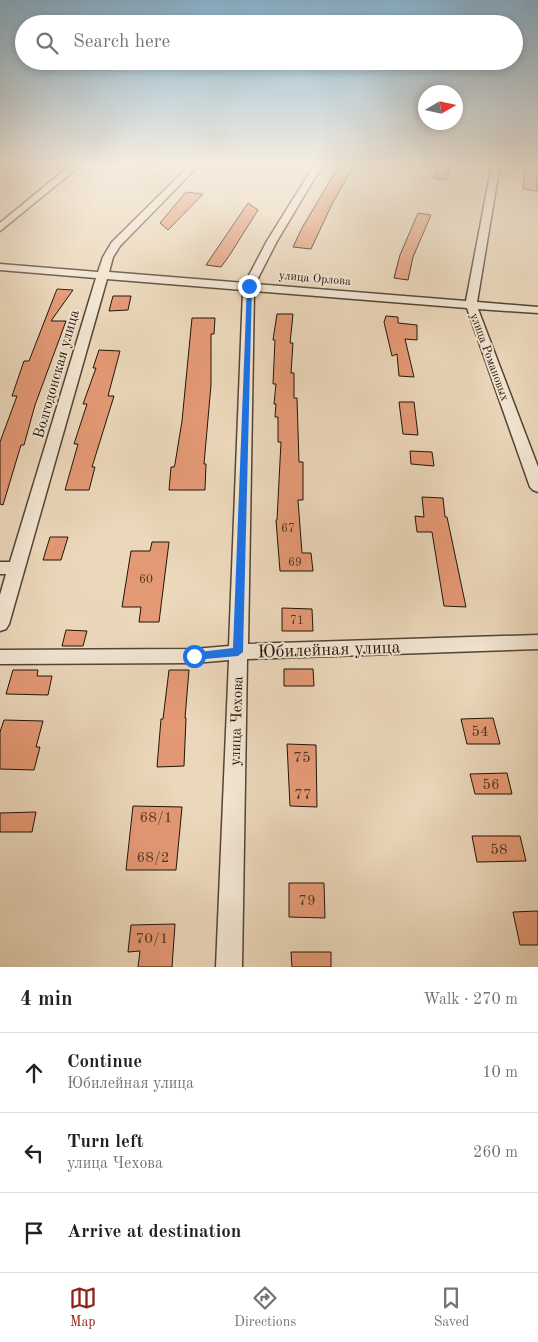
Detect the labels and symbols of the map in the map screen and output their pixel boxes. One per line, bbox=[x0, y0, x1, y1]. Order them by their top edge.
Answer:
north arrow bbox=[418, 85, 463, 130]
street label: улица Орлова bbox=[278, 270, 352, 288]
route end bbox=[238, 275, 261, 298]
street label: Волгодонская улица bbox=[32, 308, 83, 440]
street label: улица Романовых bbox=[468, 312, 511, 403]
house number: 67 bbox=[281, 523, 295, 535]
house number: 69 bbox=[288, 557, 302, 569]
house number: 60 bbox=[139, 574, 153, 586]
house number: 71 bbox=[290, 615, 304, 627]
street label: Юбилейная улица bbox=[257, 639, 401, 661]
route start bbox=[183, 645, 206, 668]
street label: улица Чехова bbox=[228, 675, 247, 766]
house number: 54 bbox=[471, 725, 489, 740]
house number: 75 bbox=[293, 751, 311, 766]
house number: 56 bbox=[482, 778, 500, 793]
house number: 77 bbox=[294, 788, 312, 803]
house number: 68/1 bbox=[140, 811, 172, 826]
house number: 58 bbox=[490, 843, 508, 858]
house number: 68/2 bbox=[137, 851, 169, 866]
house number: 79 bbox=[298, 894, 316, 909]
house number: 70/1 bbox=[136, 932, 168, 947]

